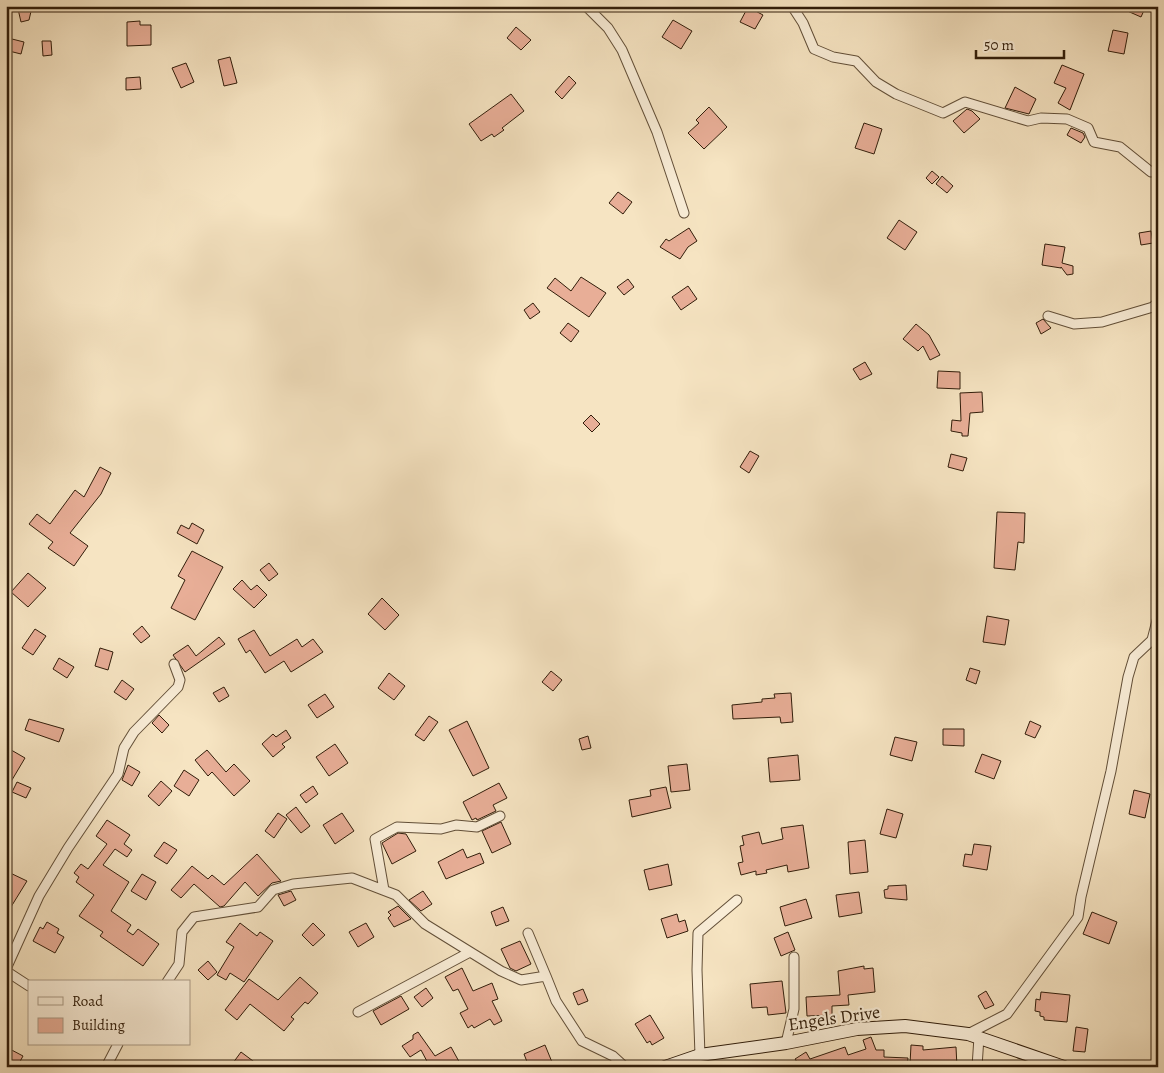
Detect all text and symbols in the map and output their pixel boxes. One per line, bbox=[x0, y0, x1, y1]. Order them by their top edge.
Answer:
scale bar bbox=[976, 28, 1064, 60]
text: 50 m bbox=[984, 35, 1014, 55]
legend bbox=[28, 980, 190, 1046]
text: Road bbox=[72, 991, 104, 1011]
street label: Engels Drive bbox=[786, 1000, 882, 1036]
text: Building bbox=[72, 1015, 125, 1035]

